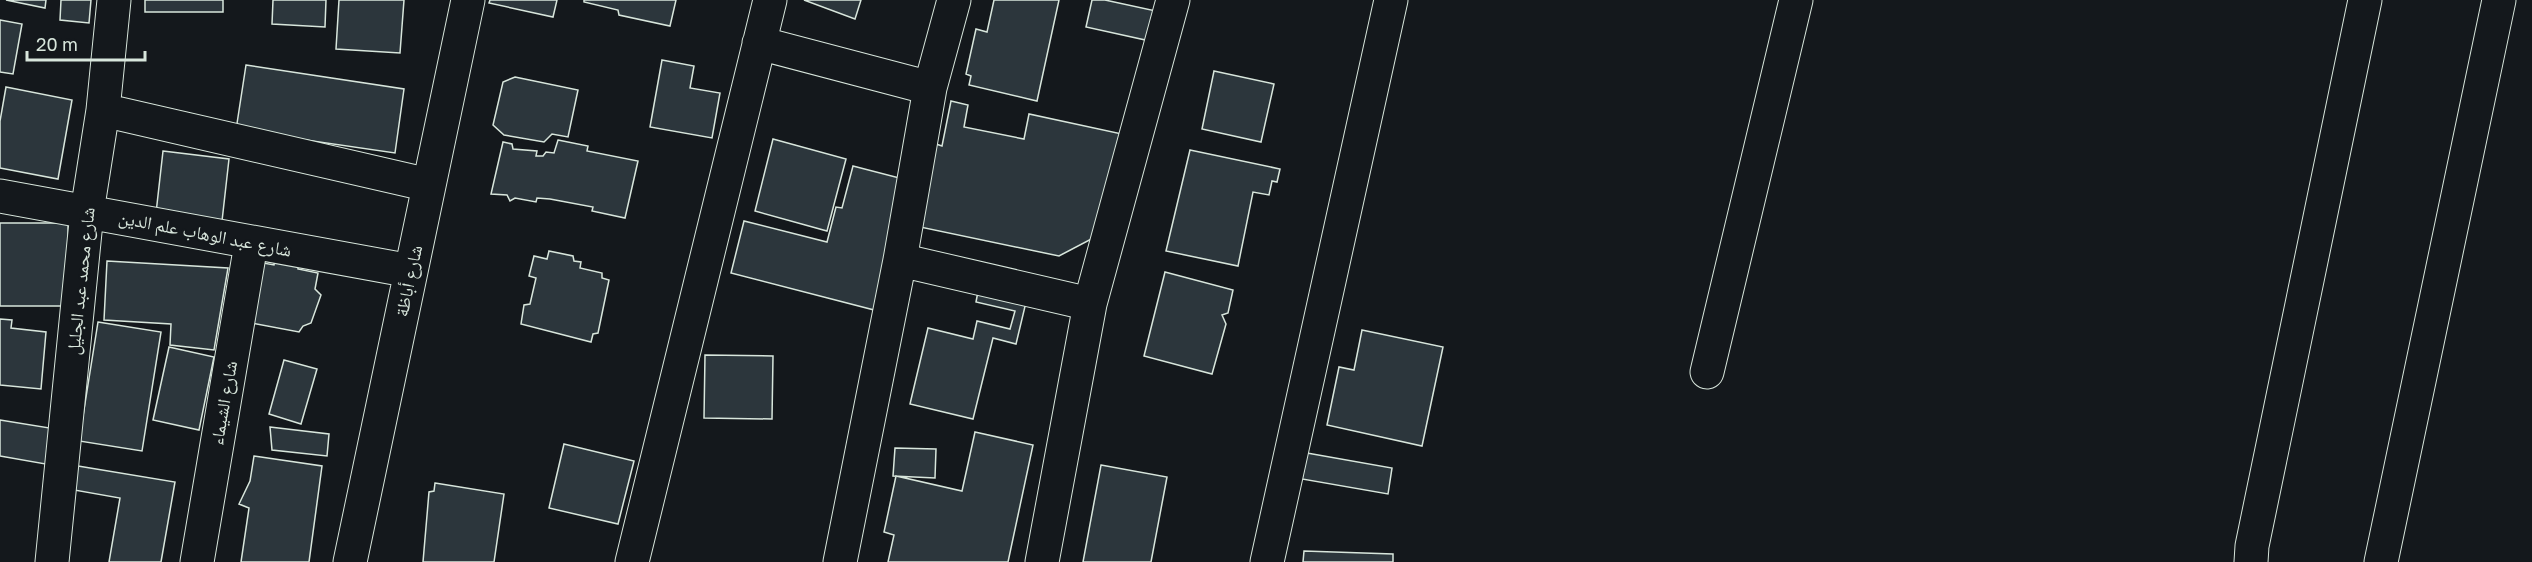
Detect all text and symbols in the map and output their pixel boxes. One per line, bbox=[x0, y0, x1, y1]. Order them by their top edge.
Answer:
scale bar bbox=[27, 24, 146, 62]
text: 20 m bbox=[36, 33, 78, 55]
street label: شارع عبد الوهاب علم الدين bbox=[117, 205, 293, 263]
street label: شارع محمد عبد الجليل bbox=[61, 206, 100, 356]
street label: شارع أباظة bbox=[390, 243, 427, 319]
street label: شارع الشيماء bbox=[205, 359, 242, 447]

